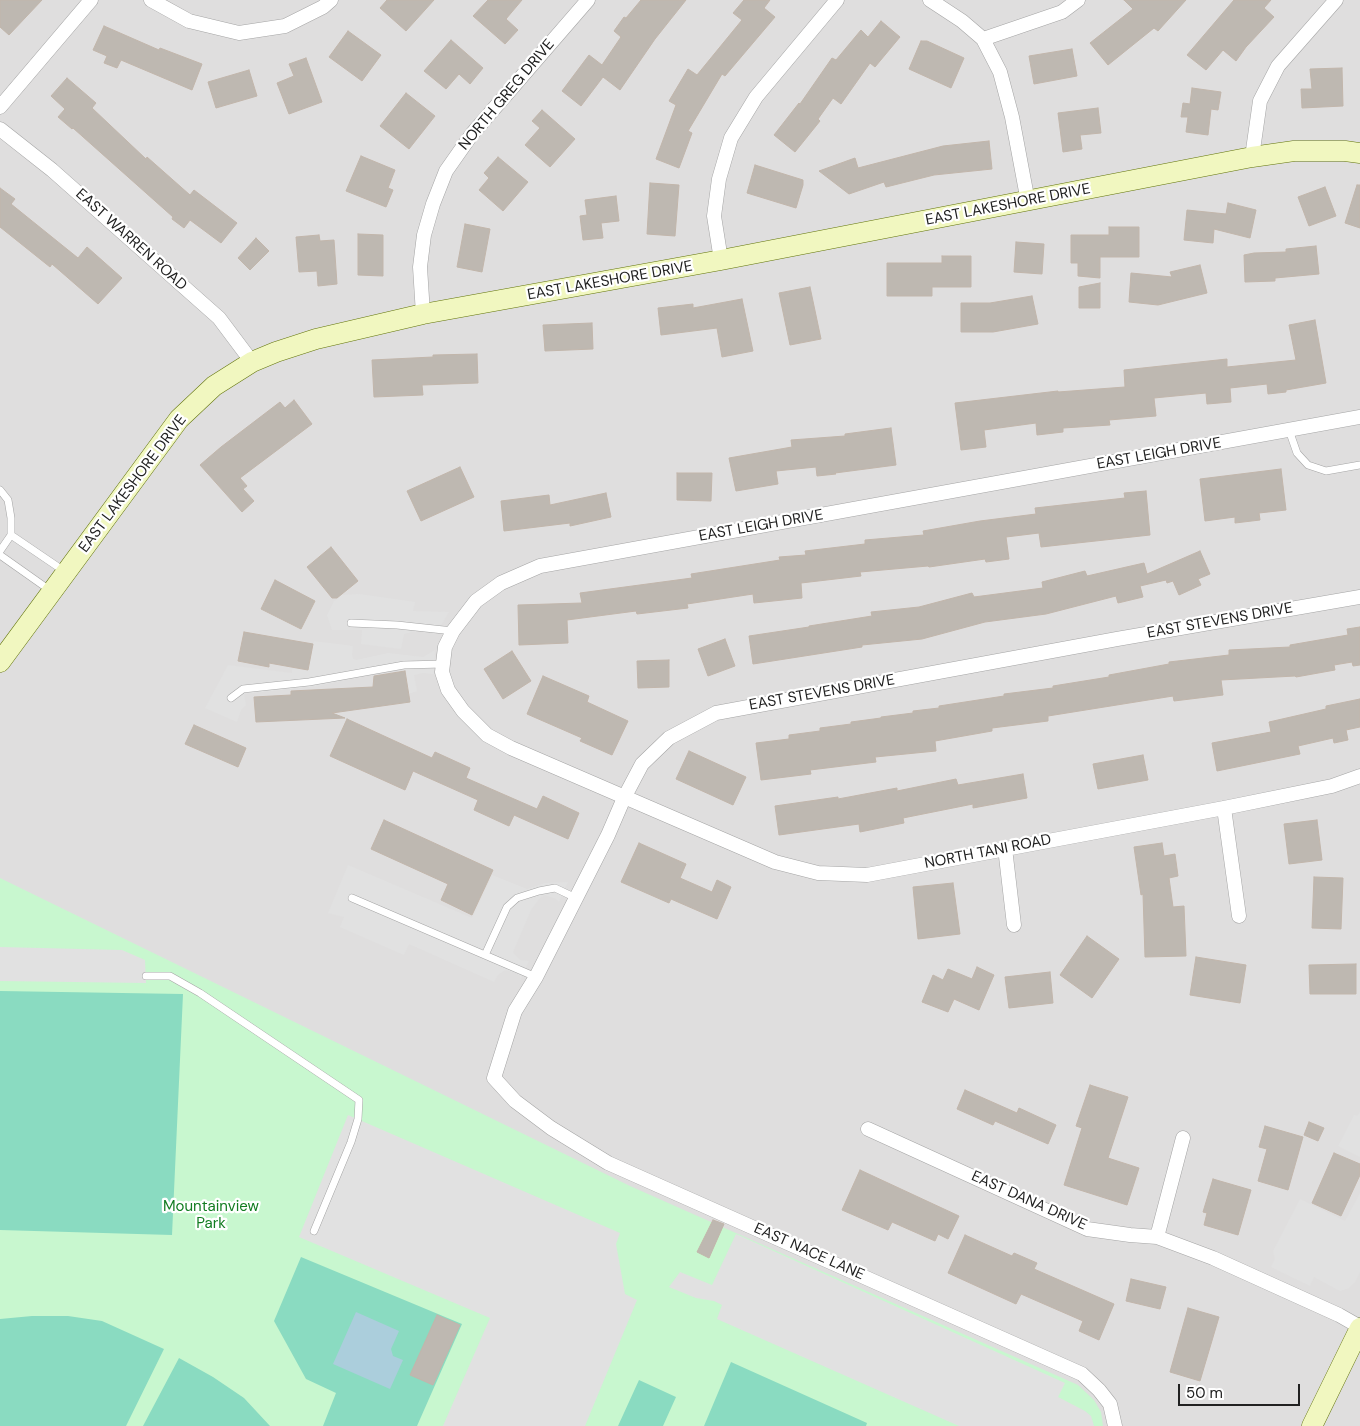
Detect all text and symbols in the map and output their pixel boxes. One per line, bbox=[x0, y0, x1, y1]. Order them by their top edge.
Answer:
street label: NORTH GREG DRIVE bbox=[455, 36, 559, 154]
street label: EAST LAKESHORE DRIVE bbox=[924, 180, 1092, 230]
street label: EAST WARREN ROAD bbox=[72, 185, 190, 295]
street label: EAST LAKESHORE DRIVE bbox=[526, 258, 694, 304]
street label: EAST LAKESHORE DRIVE bbox=[75, 412, 191, 556]
street label: EAST LEIGH DRIVE bbox=[1095, 434, 1223, 474]
street label: EAST LEIGH DRIVE bbox=[697, 506, 825, 546]
street label: EAST STEVENS DRIVE bbox=[1146, 599, 1294, 643]
street label: EAST STEVENS DRIVE bbox=[748, 671, 896, 715]
street label: NORTH TANI ROAD bbox=[923, 831, 1053, 873]
street label: EAST DANA DRIVE bbox=[969, 1167, 1089, 1235]
park label: Mountainview Park bbox=[163, 1198, 259, 1233]
street label: EAST NACE LANE bbox=[751, 1220, 867, 1284]
scale bar bbox=[1180, 1374, 1302, 1406]
text: 50 m bbox=[1186, 1383, 1223, 1403]

